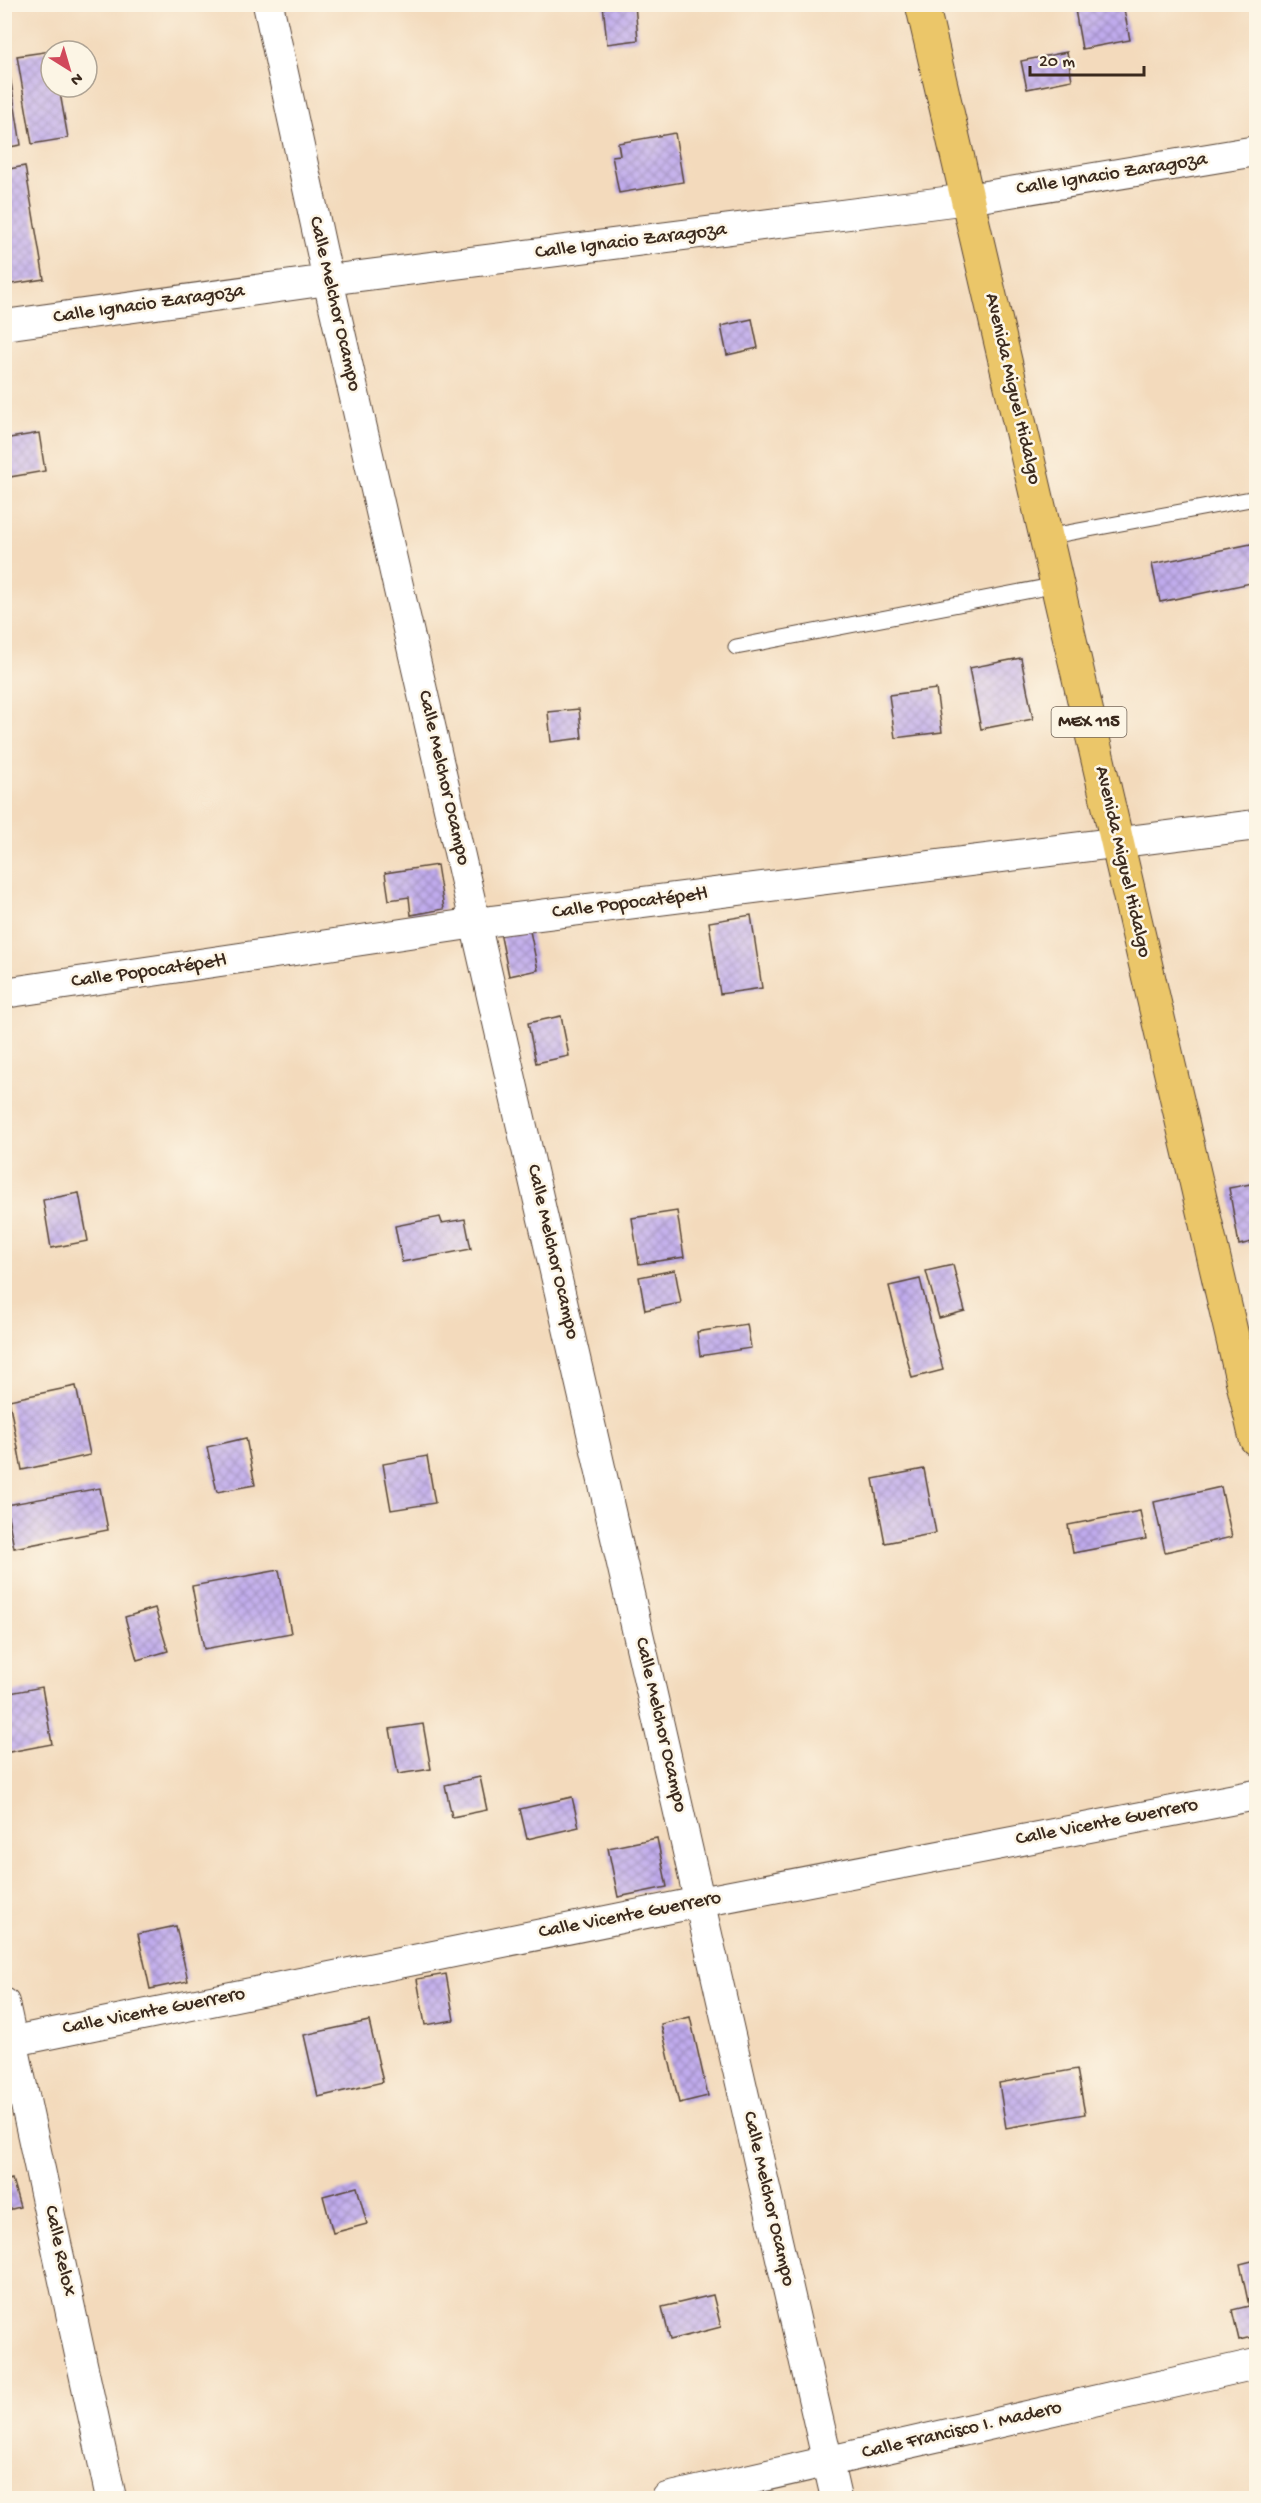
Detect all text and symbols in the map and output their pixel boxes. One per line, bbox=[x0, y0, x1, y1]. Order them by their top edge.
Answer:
north arrow bbox=[39, 39, 99, 99]
scale bar bbox=[1030, 39, 1144, 77]
text: 20 m bbox=[1039, 52, 1075, 73]
text: N bbox=[66, 67, 86, 89]
street label: Calle Ignacio Zaragoza bbox=[1015, 148, 1210, 201]
street label: Calle Melchor Ocampo bbox=[303, 214, 365, 394]
street label: Calle Ignacio Zaragoza bbox=[534, 219, 729, 265]
street label: Calle Ignacio Zaragoza bbox=[52, 280, 247, 330]
street label: Avenida Miguel Hidalgo bbox=[979, 291, 1045, 487]
street label: Calle Melchor Ocampo bbox=[412, 688, 474, 868]
road number: MEX 115 bbox=[1052, 707, 1126, 737]
street label: Avenida Miguel Hidalgo bbox=[1089, 764, 1155, 960]
street label: Calle Popocatépetl bbox=[551, 883, 709, 925]
street label: Calle Popocatépetl bbox=[70, 950, 228, 994]
street label: Calle Melchor Ocampo bbox=[521, 1162, 583, 1342]
street label: Calle Melchor Ocampo bbox=[629, 1635, 691, 1815]
street label: Calle Vicente Guerrero bbox=[1014, 1794, 1200, 1852]
street label: Calle Vicente Guerrero bbox=[537, 1887, 723, 1945]
street label: Calle Vicente Guerrero bbox=[61, 1983, 247, 2041]
street label: Calle Melchor Ocampo bbox=[737, 2109, 799, 2289]
street label: Calle Relox bbox=[38, 2204, 80, 2299]
street label: Calle Francisco I. Madero bbox=[860, 2397, 1064, 2465]

